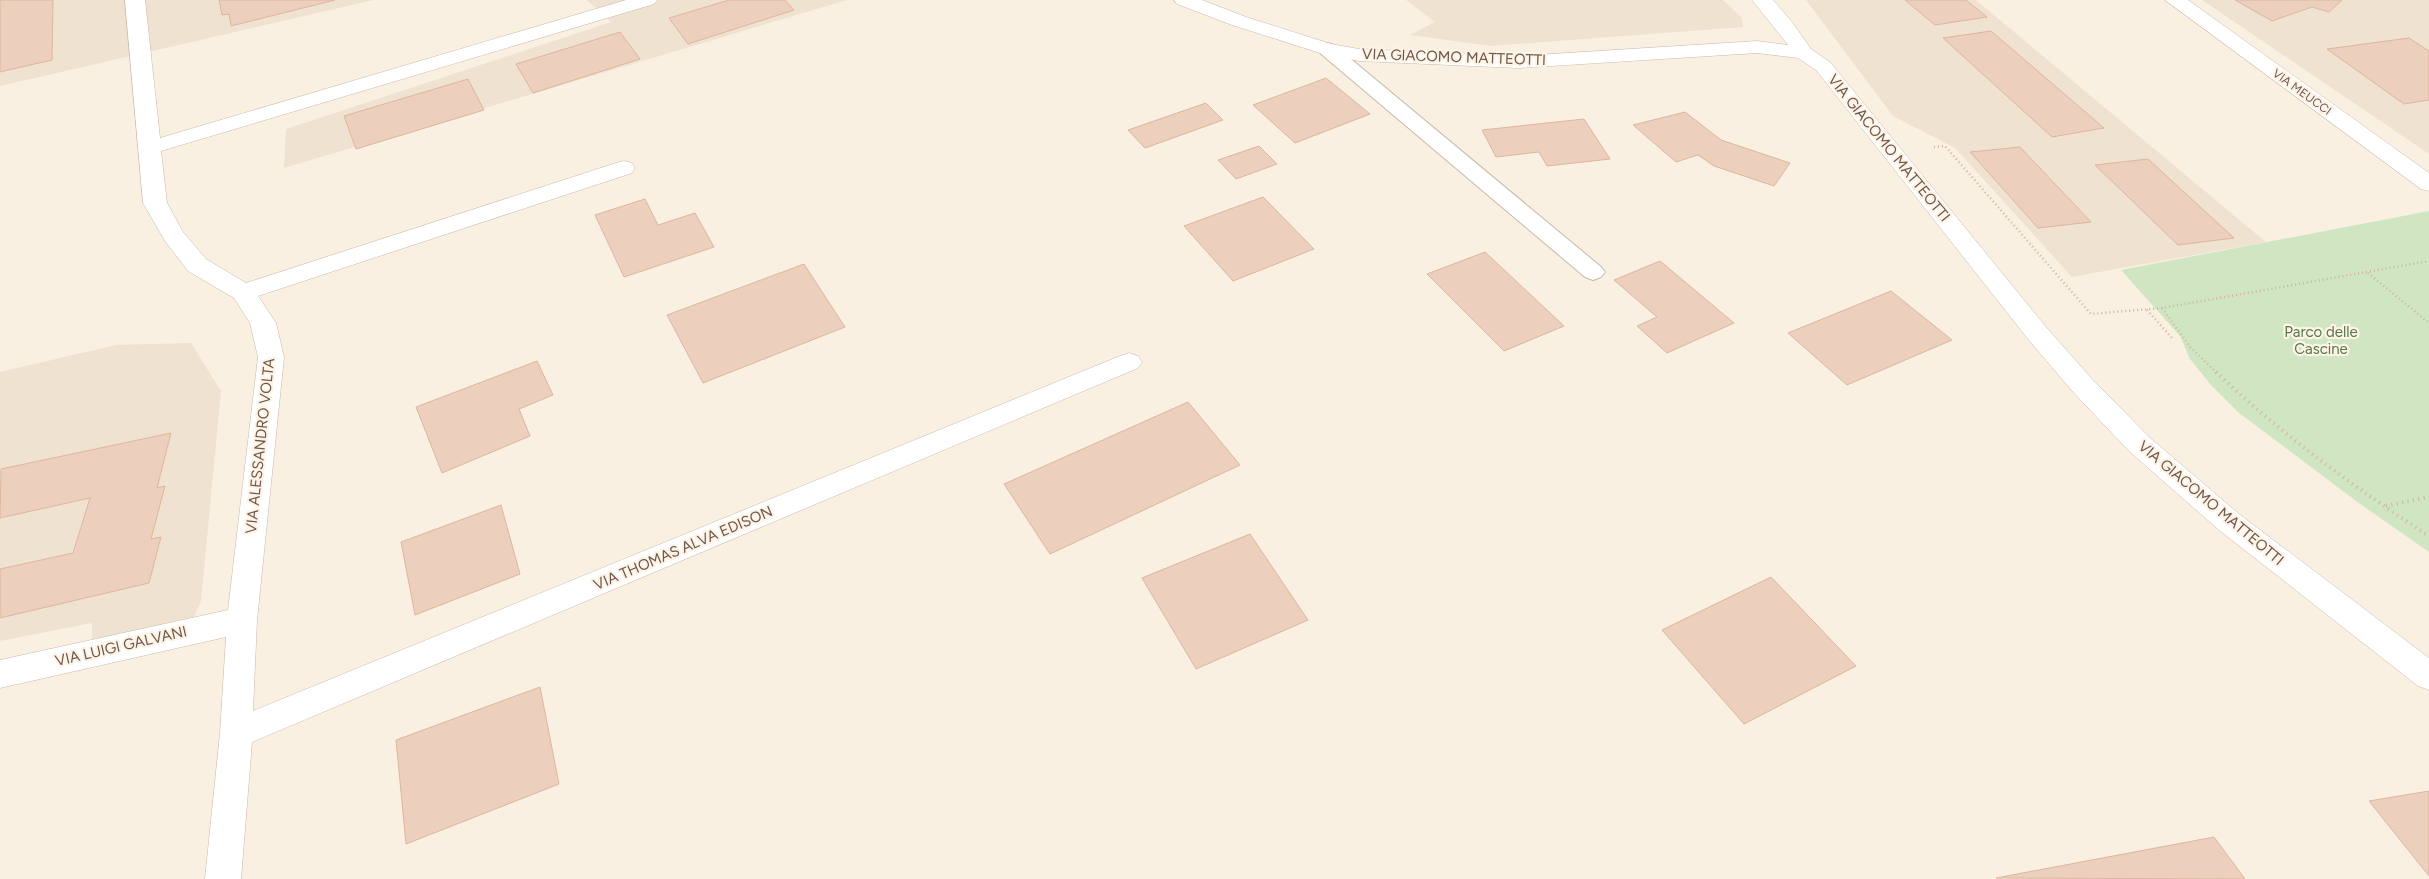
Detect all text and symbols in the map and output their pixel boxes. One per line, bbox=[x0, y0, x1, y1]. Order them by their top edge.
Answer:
street label: VIA GIACOMO MATTEOTTI bbox=[1362, 45, 1546, 69]
street label: VIA MEUCCI bbox=[2270, 66, 2334, 118]
street label: VIA GIACOMO MATTEOTTI bbox=[1824, 71, 1954, 225]
park label: Parco delle Cascine bbox=[2284, 323, 2358, 358]
street label: VIA ALESSANDRO VOLTA bbox=[242, 357, 278, 535]
street label: VIA GIACOMO MATTEOTTI bbox=[2135, 437, 2287, 569]
street label: VIA THOMAS ALVA EDISON bbox=[591, 502, 775, 594]
street label: VIA LUIGI GALVANI bbox=[53, 622, 189, 670]

